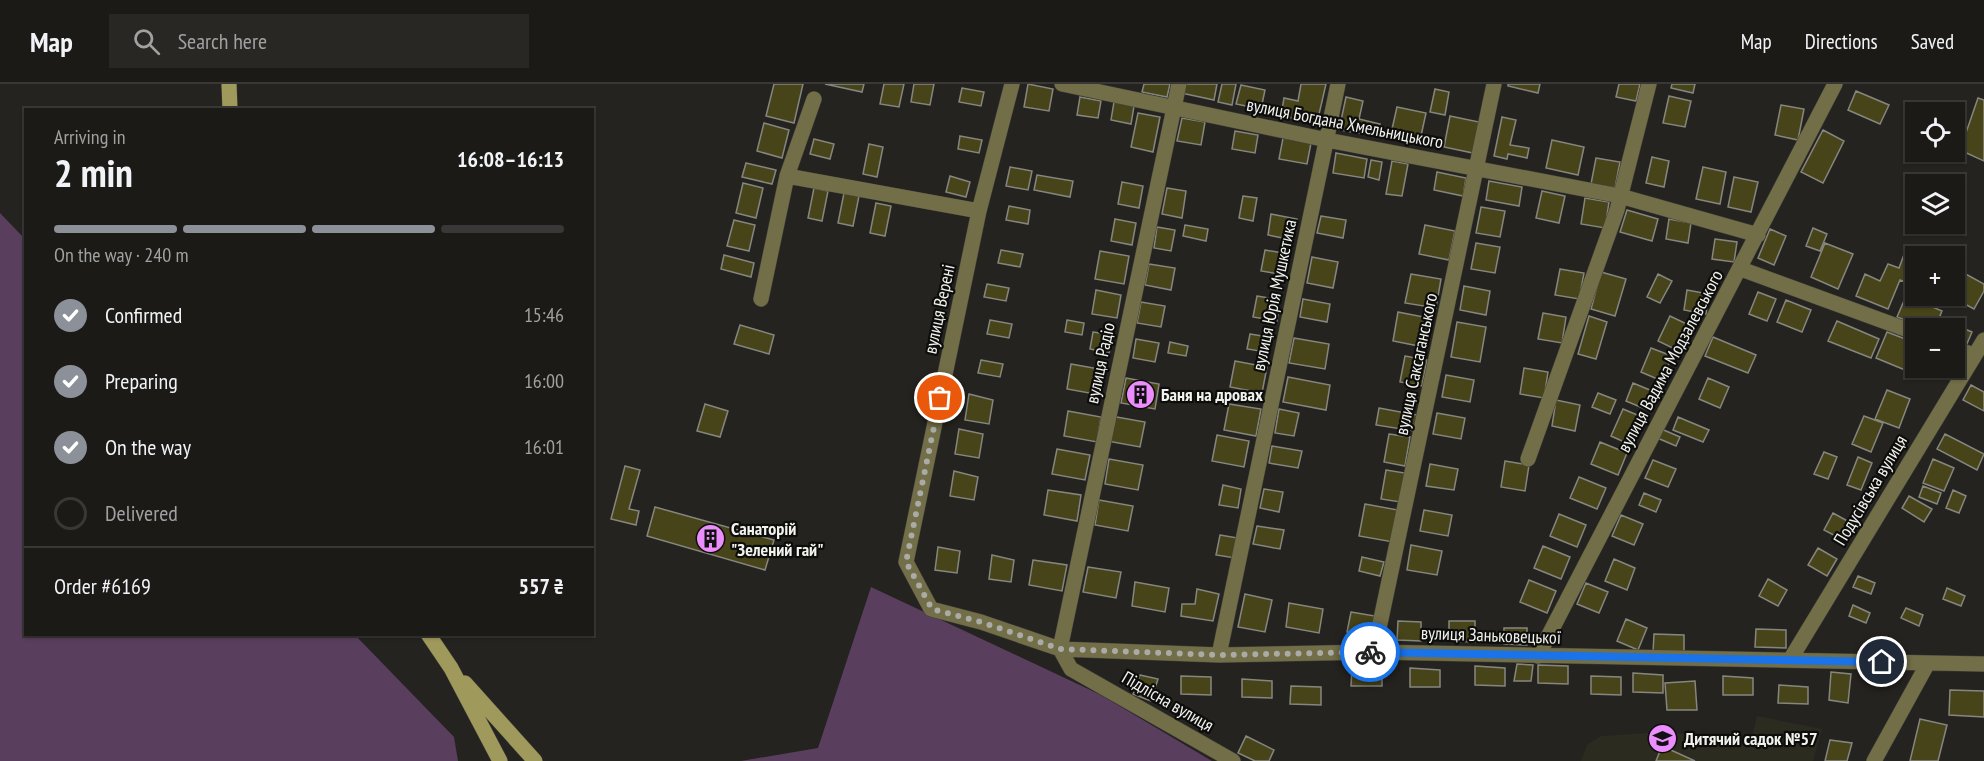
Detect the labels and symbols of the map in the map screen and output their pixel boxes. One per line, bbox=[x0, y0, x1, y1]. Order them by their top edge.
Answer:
street label: вулиця Богдана Хмельницького bbox=[1245, 93, 1445, 153]
street label: вулиця Юрія Мушкетика bbox=[1247, 217, 1301, 373]
street label: вулиця Верені bbox=[918, 262, 960, 356]
street label: вулиця Вадима Модзалевського bbox=[1612, 266, 1728, 456]
street label: вулиця Саксаганського bbox=[1390, 291, 1442, 437]
street label: вулиця Радіо bbox=[1080, 320, 1120, 406]
pin bbox=[914, 372, 965, 423]
building icon: Баня на дровах bbox=[1124, 378, 1156, 410]
place label: Баня на дровах bbox=[1161, 383, 1263, 406]
street label: Подусівська вулиця bbox=[1828, 431, 1912, 549]
place label: Санаторій "Зелений гай" bbox=[731, 517, 824, 561]
building icon: Санаторій "Зелений гай" bbox=[694, 522, 726, 554]
street label: вулиця Заньковецької bbox=[1421, 621, 1561, 649]
courier bbox=[1340, 622, 1400, 682]
pin bbox=[1856, 636, 1907, 687]
street label: Підлісна вулиця bbox=[1118, 666, 1218, 736]
school or university icon: Дитячий садок №57 bbox=[1647, 722, 1679, 754]
place label: Дитячий садок №57 bbox=[1684, 727, 1818, 750]

